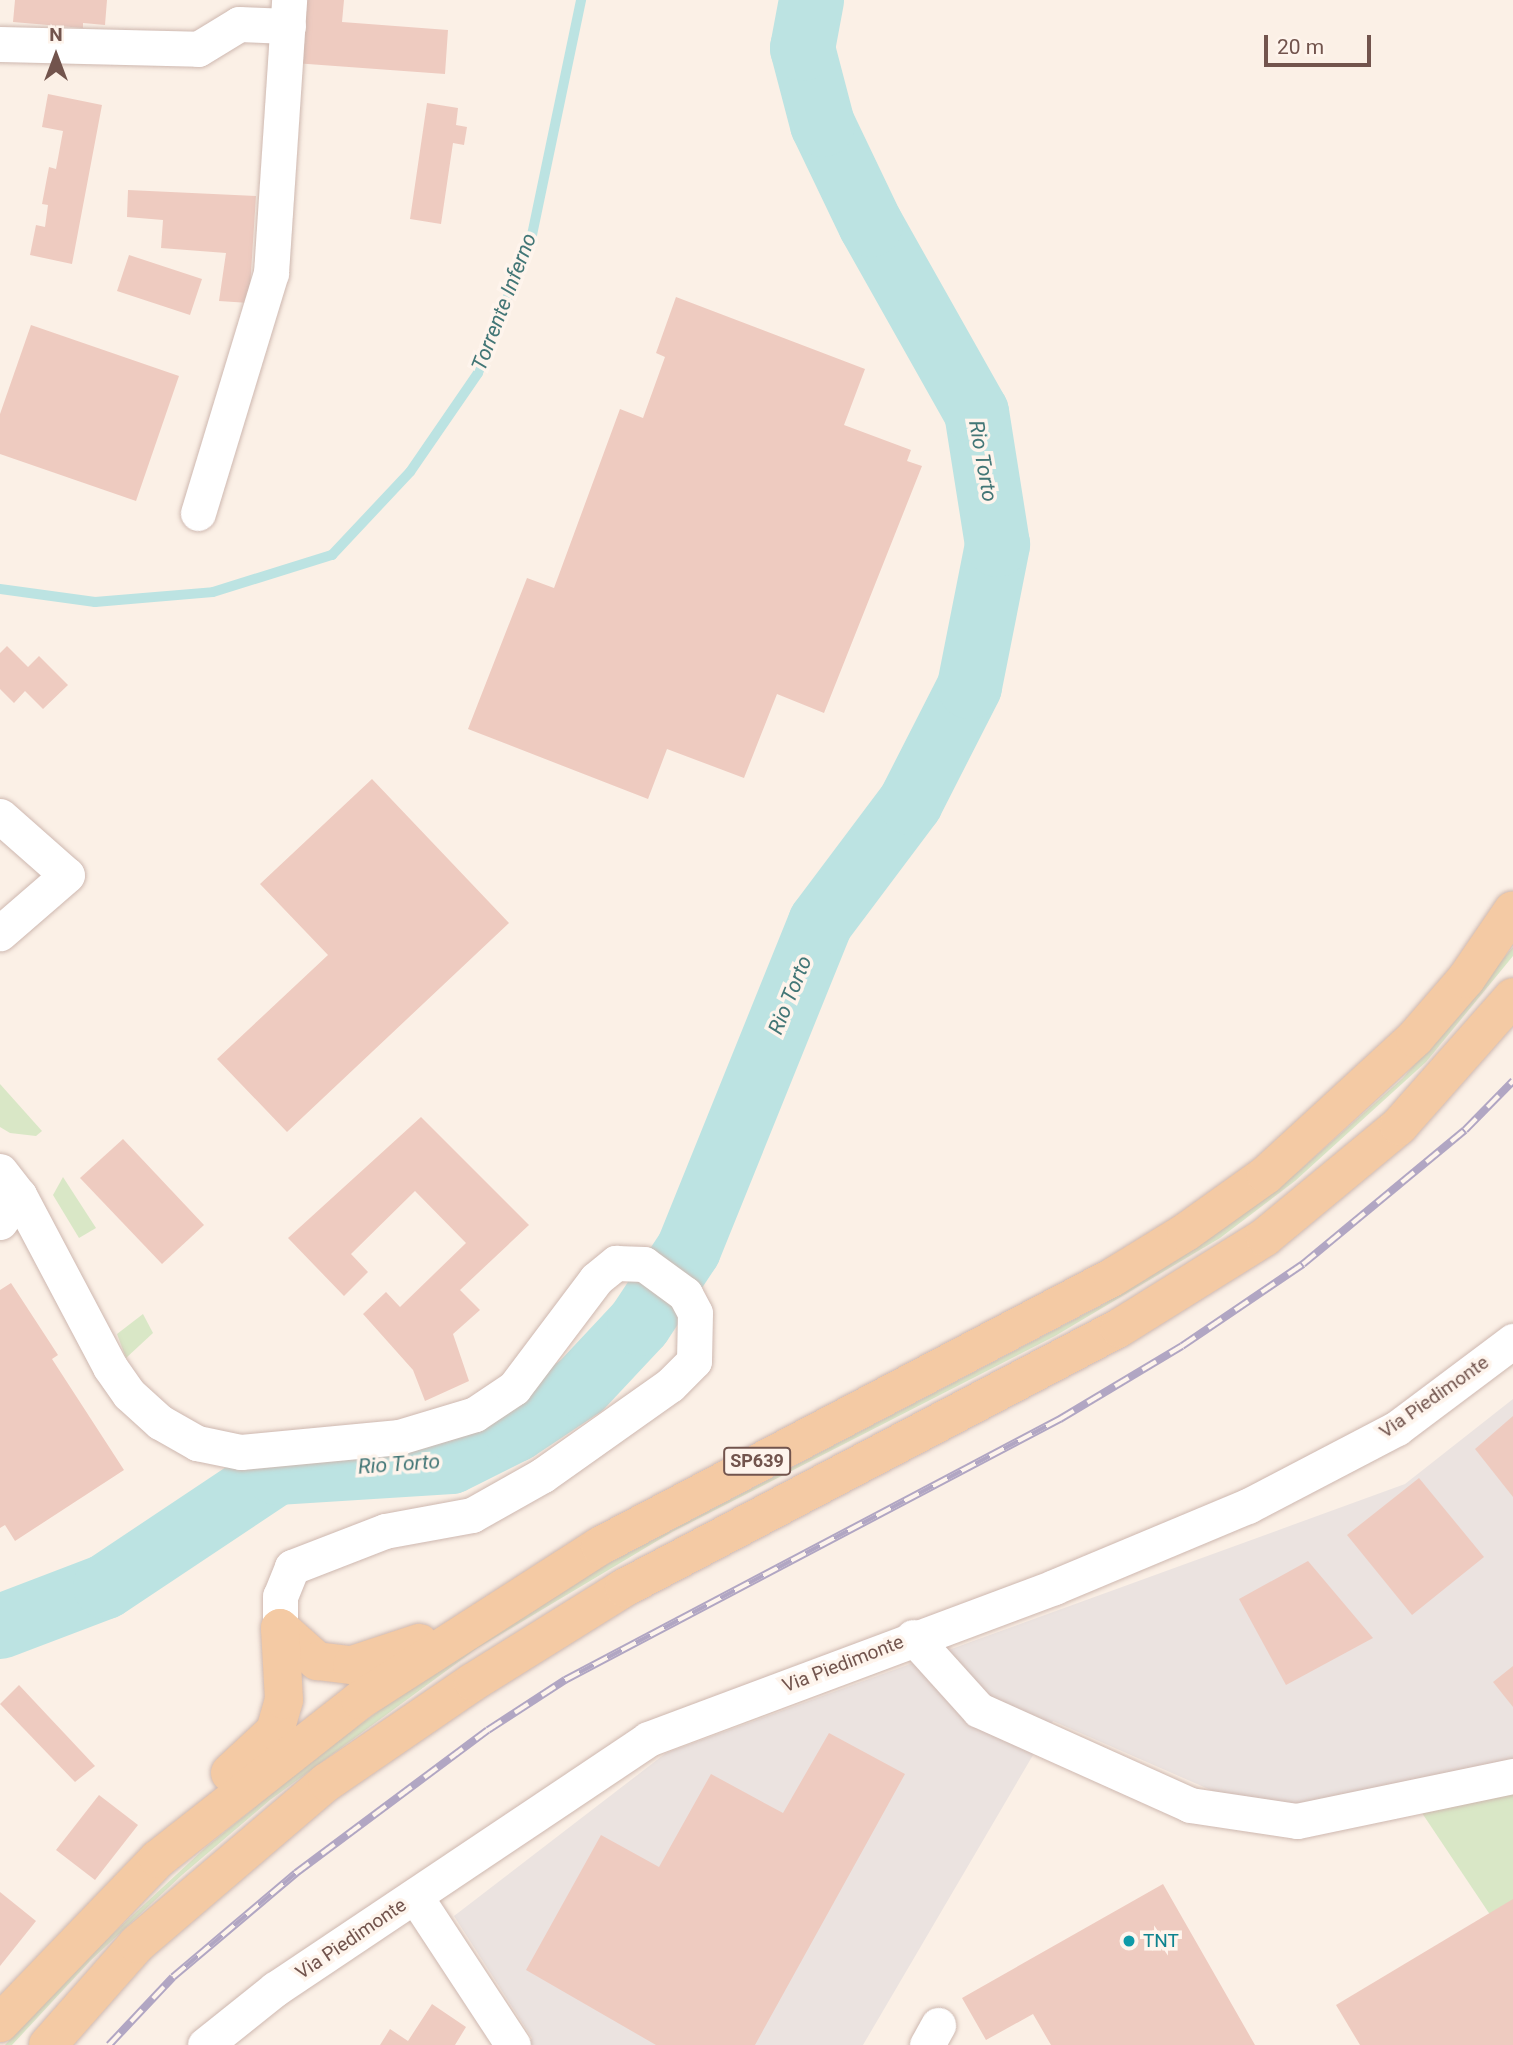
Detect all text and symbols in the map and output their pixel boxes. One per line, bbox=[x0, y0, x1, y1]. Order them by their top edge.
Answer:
north arrow bbox=[21, 21, 91, 91]
scale bar bbox=[1268, 21, 1375, 65]
text: N bbox=[49, 23, 63, 46]
text: 20 m bbox=[1277, 35, 1324, 59]
water label: Torrente Inferno bbox=[466, 230, 542, 374]
water label: Rio Torto bbox=[963, 418, 1003, 504]
water label: Rio Torto bbox=[763, 952, 817, 1038]
street label: Via Piedimonte bbox=[1375, 1351, 1493, 1443]
road number: SP639 bbox=[722, 1446, 792, 1476]
water label: Rio Torto bbox=[357, 1449, 441, 1479]
street label: Via Piedimonte bbox=[779, 1630, 907, 1698]
street label: Via Piedimonte bbox=[292, 1894, 410, 1984]
place label: TNT bbox=[1143, 1930, 1179, 1952]
marker: TNT bbox=[1121, 1933, 1137, 1949]

